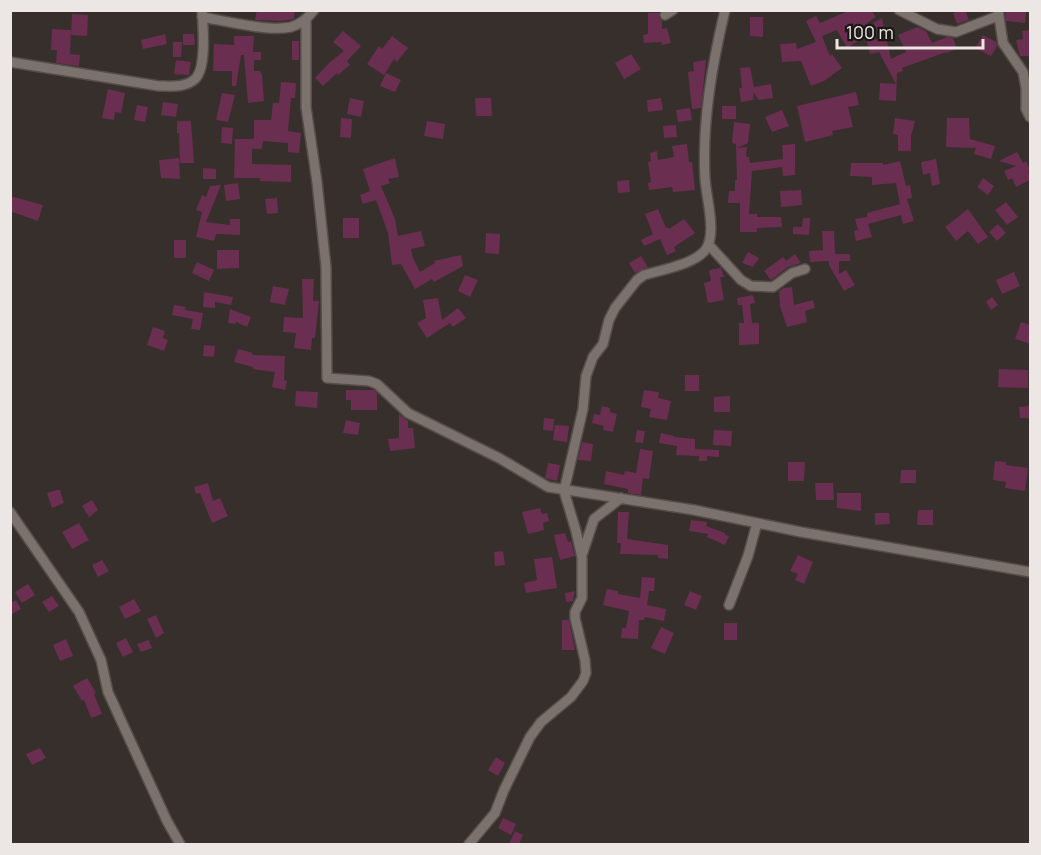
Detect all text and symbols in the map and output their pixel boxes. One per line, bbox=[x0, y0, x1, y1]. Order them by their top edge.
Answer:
scale bar bbox=[837, 12, 982, 50]
text: 100 m bbox=[846, 20, 894, 44]

